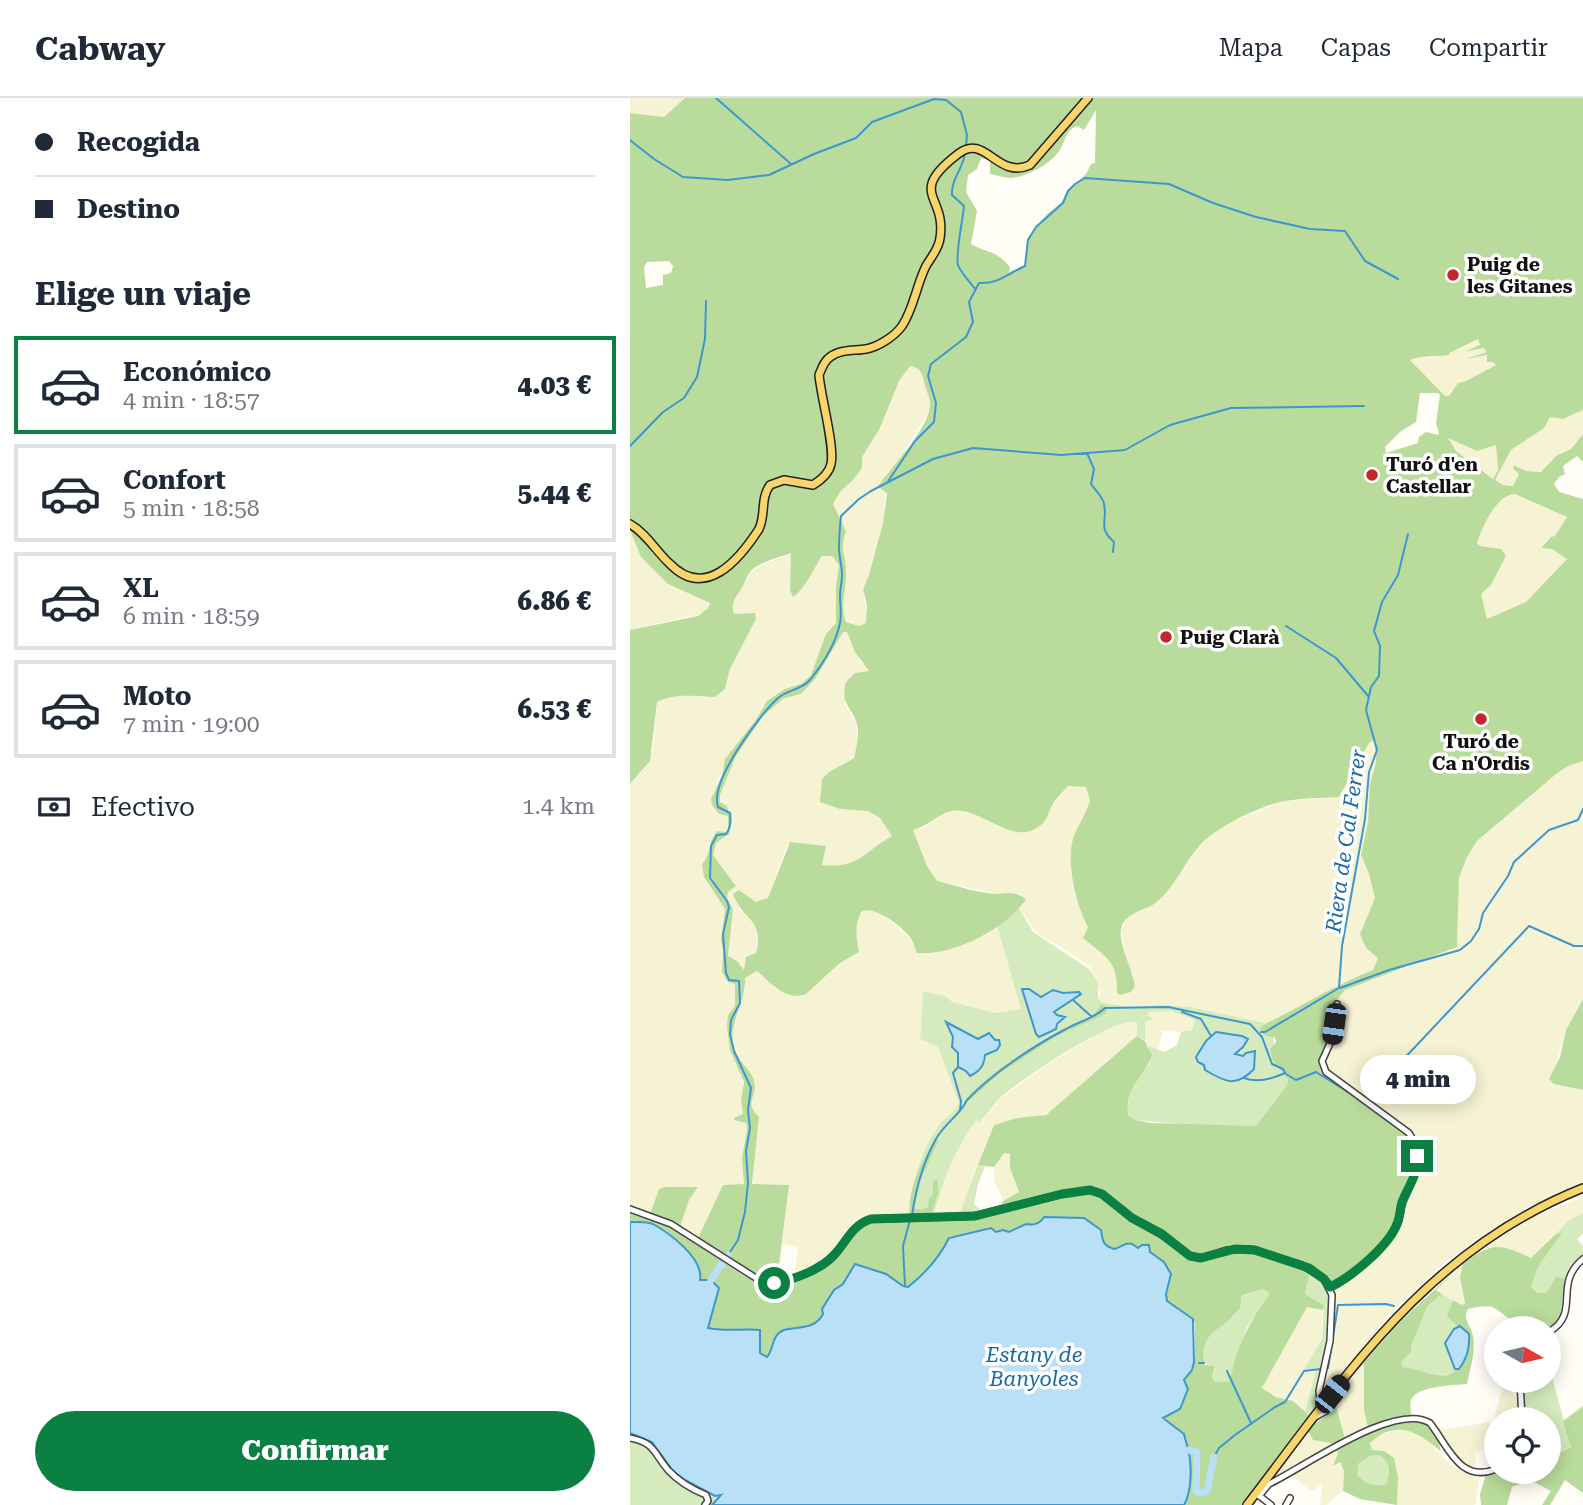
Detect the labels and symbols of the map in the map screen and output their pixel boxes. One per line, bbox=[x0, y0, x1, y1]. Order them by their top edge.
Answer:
place label: Puig de les Gitanes bbox=[1467, 253, 1573, 298]
marker: Puig de les Gitanes bbox=[1445, 267, 1461, 283]
place label: Turó d'en Castellar bbox=[1386, 453, 1478, 498]
marker: Turó d'en Castellar bbox=[1364, 467, 1380, 483]
place label: Puig Clarà bbox=[1180, 626, 1279, 649]
marker: Puig Clarà bbox=[1158, 629, 1174, 645]
marker: Turó de Ca n'Ordis bbox=[1473, 711, 1489, 727]
place label: Turó de Ca n'Ordis bbox=[1432, 730, 1530, 775]
water label: Riera de Cal Ferrer bbox=[1321, 748, 1371, 935]
car bbox=[1321, 1002, 1348, 1046]
callout: 4 min bbox=[1359, 1054, 1475, 1104]
route end bbox=[1401, 1140, 1433, 1172]
route start bbox=[758, 1267, 790, 1299]
north arrow bbox=[1484, 1316, 1561, 1393]
water label: Estany de Banyoles bbox=[985, 1343, 1082, 1391]
car bbox=[1311, 1371, 1354, 1417]

